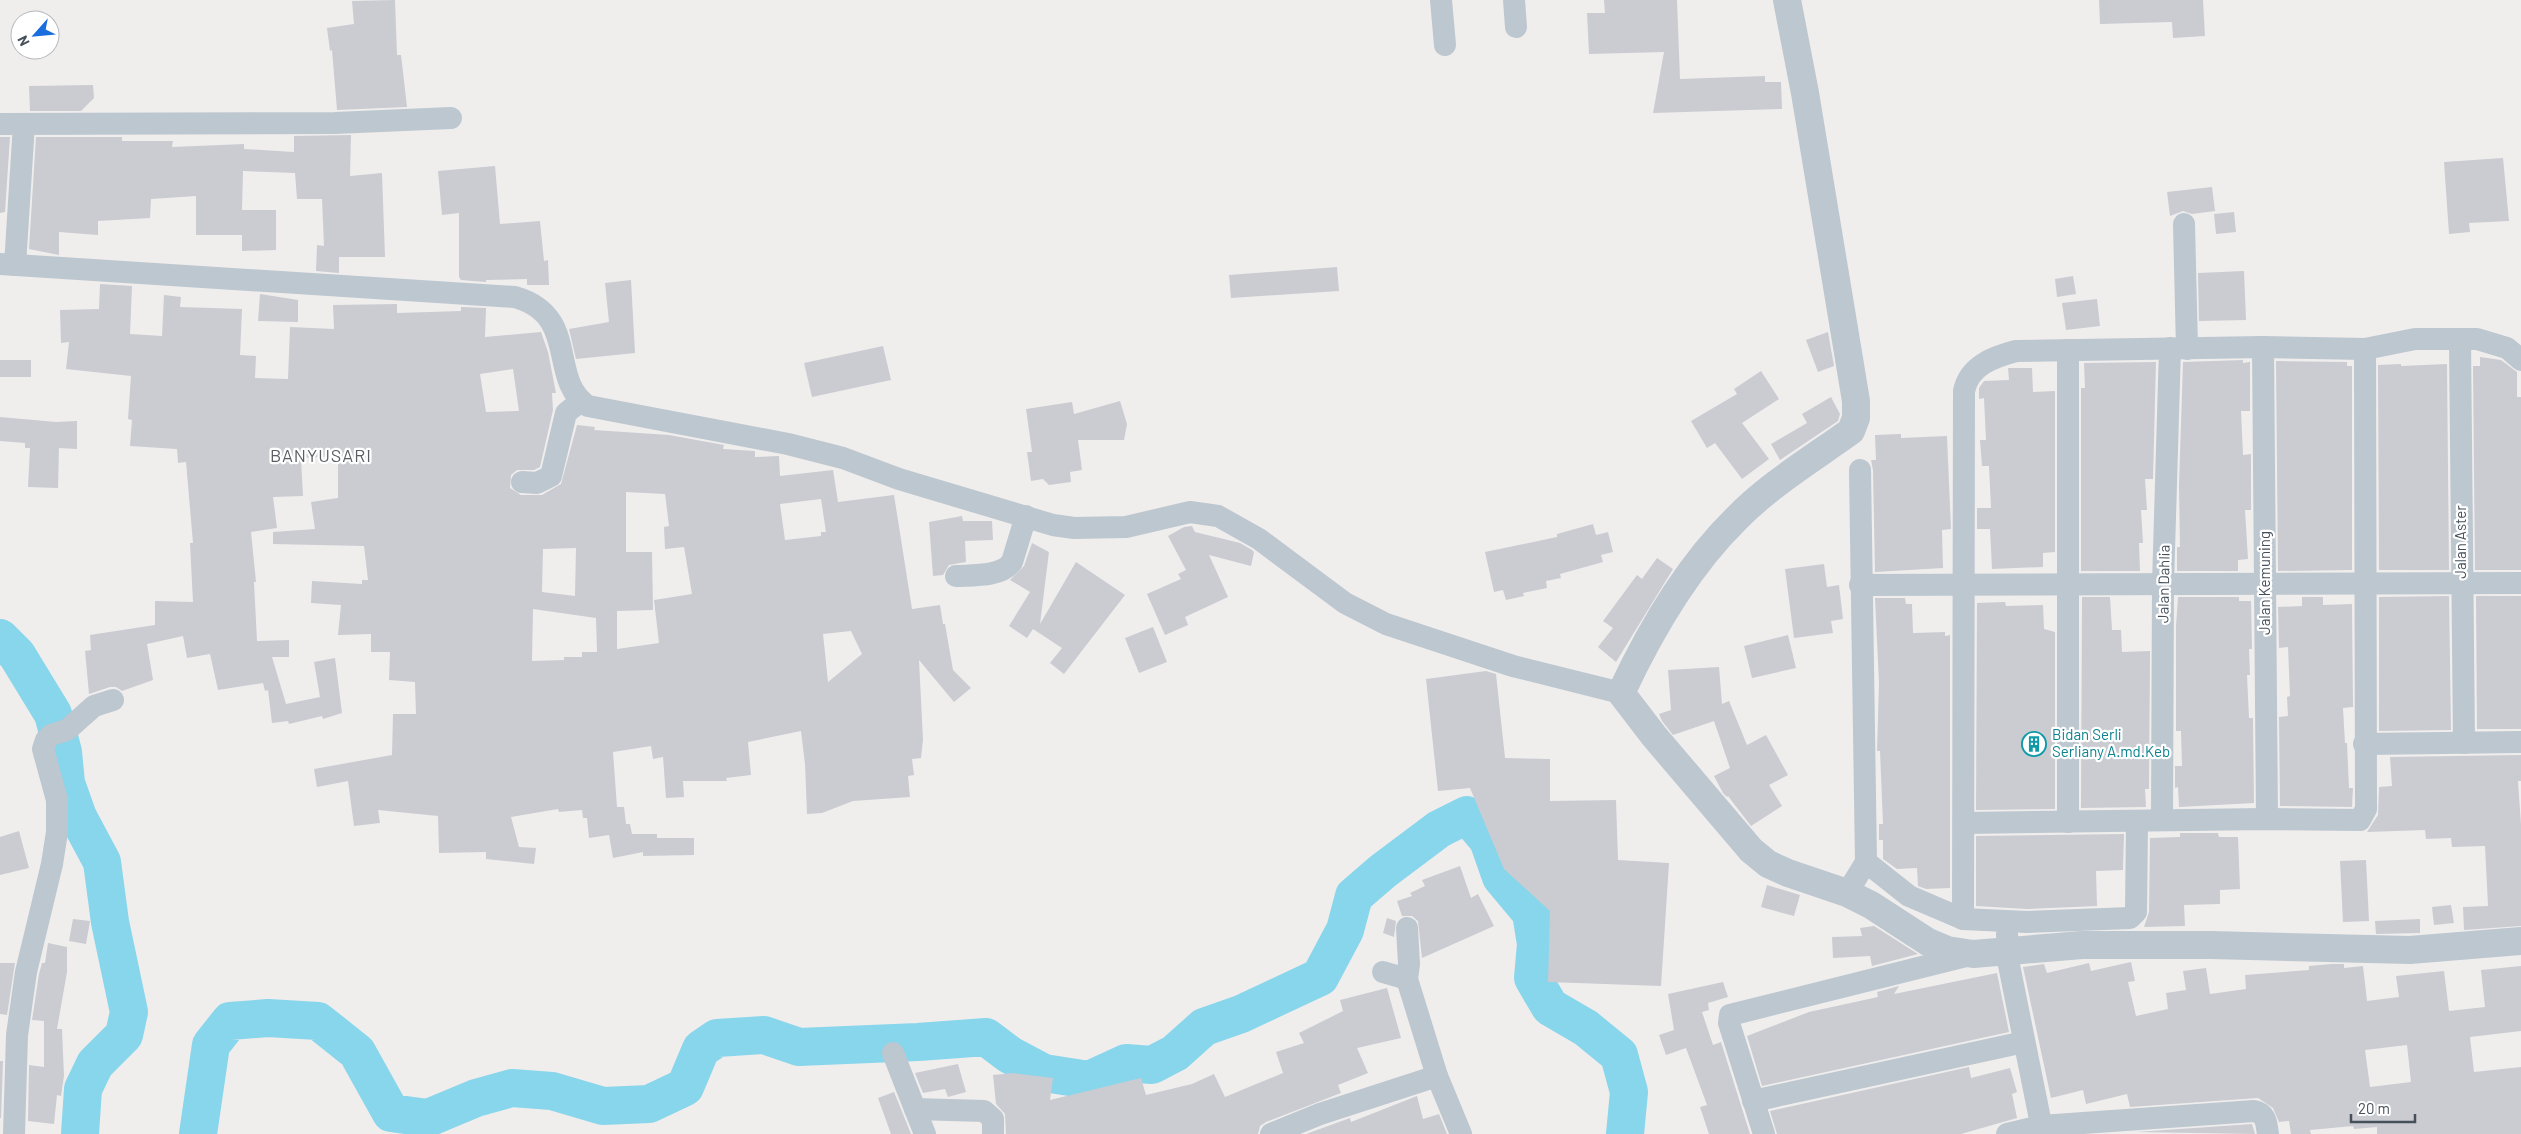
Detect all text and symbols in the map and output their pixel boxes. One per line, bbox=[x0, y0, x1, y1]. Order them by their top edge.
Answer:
north arrow bbox=[10, 10, 60, 60]
text: N bbox=[13, 33, 33, 49]
district label: BANYUSARI bbox=[270, 444, 372, 466]
street label: Jalan Aster bbox=[2451, 505, 2469, 579]
street label: Jalan Kemuning bbox=[2255, 531, 2273, 635]
street label: Jalan Dahlia bbox=[2153, 545, 2173, 623]
place label: Bidan Serli Serliany A.md.Keb bbox=[2052, 725, 2170, 760]
building icon: Bidan Serli Serliany A.md.Keb bbox=[2021, 731, 2047, 757]
scale bar bbox=[2351, 1092, 2415, 1124]
text: 20 m bbox=[2358, 1099, 2390, 1117]

